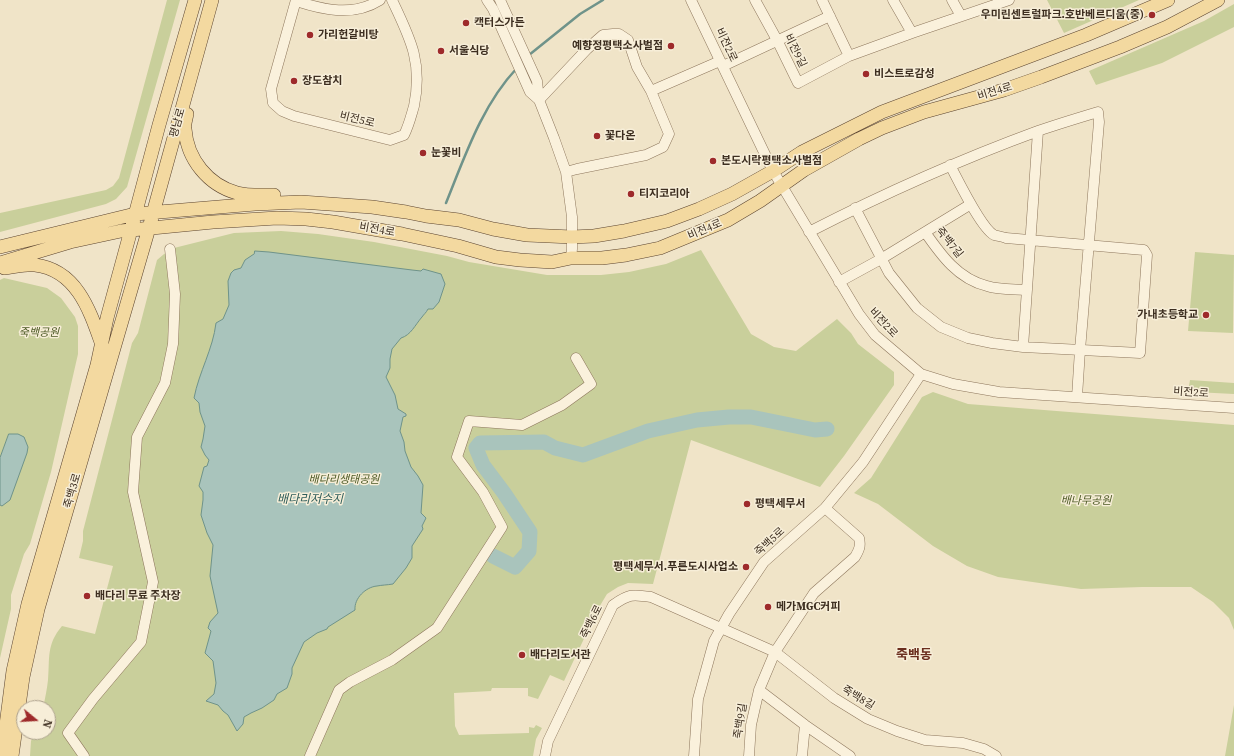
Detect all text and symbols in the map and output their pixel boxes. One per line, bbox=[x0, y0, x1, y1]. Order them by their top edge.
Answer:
place label: 우미린센트럴파크.호반베르디움(중) bbox=[981, 8, 1144, 22]
marker: 우미린센트럴파크.호반베르디움(중) bbox=[1147, 10, 1157, 20]
place label: 캑터스가든 bbox=[474, 16, 525, 30]
marker: 캑터스가든 bbox=[461, 18, 471, 28]
street label: 비전2로 bbox=[712, 26, 740, 64]
place label: 가리헌갈비탕 bbox=[318, 28, 379, 42]
marker: 가리헌갈비탕 bbox=[305, 30, 315, 40]
street label: 비전9길 bbox=[781, 32, 809, 70]
place label: 예향정평택소사벌점 bbox=[572, 39, 663, 53]
marker: 예향정평택소사벌점 bbox=[666, 41, 676, 51]
place label: 서울식당 bbox=[449, 44, 489, 58]
marker: 서울식당 bbox=[436, 46, 446, 56]
place label: 비스트로감성 bbox=[874, 67, 935, 81]
marker: 비스트로감성 bbox=[861, 69, 871, 79]
place label: 장도참치 bbox=[302, 74, 342, 88]
marker: 장도참치 bbox=[289, 76, 299, 86]
street label: 비전4로 bbox=[976, 80, 1014, 104]
street label: 평남로 bbox=[167, 107, 189, 139]
street label: 비전5로 bbox=[338, 109, 376, 131]
place label: 꽃다온 bbox=[605, 129, 635, 143]
marker: 꽃다온 bbox=[592, 131, 602, 141]
place label: 눈꽃비 bbox=[431, 146, 461, 160]
marker: 눈꽃비 bbox=[418, 148, 428, 158]
place label: 본도시락평택소사벌점 bbox=[721, 154, 822, 168]
marker: 본도시락평택소사벌점 bbox=[708, 156, 718, 166]
place label: 티지코리아 bbox=[639, 187, 690, 201]
marker: 티지코리아 bbox=[626, 189, 636, 199]
street label: 비전4로 bbox=[686, 217, 724, 243]
street label: 비전4로 bbox=[358, 220, 396, 240]
street label: 죽백7길 bbox=[933, 225, 965, 261]
street label: 비전2로 bbox=[866, 305, 900, 341]
place label: 가내초등학교 bbox=[1137, 308, 1198, 322]
marker: 가내초등학교 bbox=[1201, 310, 1211, 320]
park label: 죽백공원 bbox=[19, 326, 59, 340]
street label: 비전2로 bbox=[1173, 385, 1209, 401]
street label: 죽백3로 bbox=[62, 472, 84, 510]
park label: 배다리생태공원 bbox=[309, 473, 379, 487]
water label: 배다리저수지 bbox=[277, 493, 343, 507]
park label: 배나무공원 bbox=[1061, 494, 1111, 508]
place label: 평택세무서 bbox=[755, 497, 806, 511]
marker: 평택세무서 bbox=[742, 499, 752, 509]
street label: 죽백5로 bbox=[752, 525, 788, 559]
place label: 평택세무서.푸른도시사업소 bbox=[613, 560, 738, 574]
marker: 평택세무서.푸른도시사업소 bbox=[741, 562, 751, 572]
place label: 배다리 무료 주차장 bbox=[95, 589, 181, 603]
marker: 배다리 무료 주차장 bbox=[82, 591, 92, 601]
place label: 메가MGC커피 bbox=[776, 600, 841, 614]
marker: 메가MGC커피 bbox=[763, 602, 773, 612]
street label: 죽백6로 bbox=[578, 603, 606, 641]
place label: 배다리도서관 bbox=[530, 648, 591, 662]
district label: 죽백동 bbox=[896, 648, 932, 664]
marker: 배다리도서관 bbox=[517, 650, 527, 660]
street label: 죽백8길 bbox=[839, 683, 877, 713]
north arrow bbox=[16, 700, 56, 740]
street label: 죽백9길 bbox=[732, 702, 750, 740]
text: N bbox=[39, 717, 55, 730]

